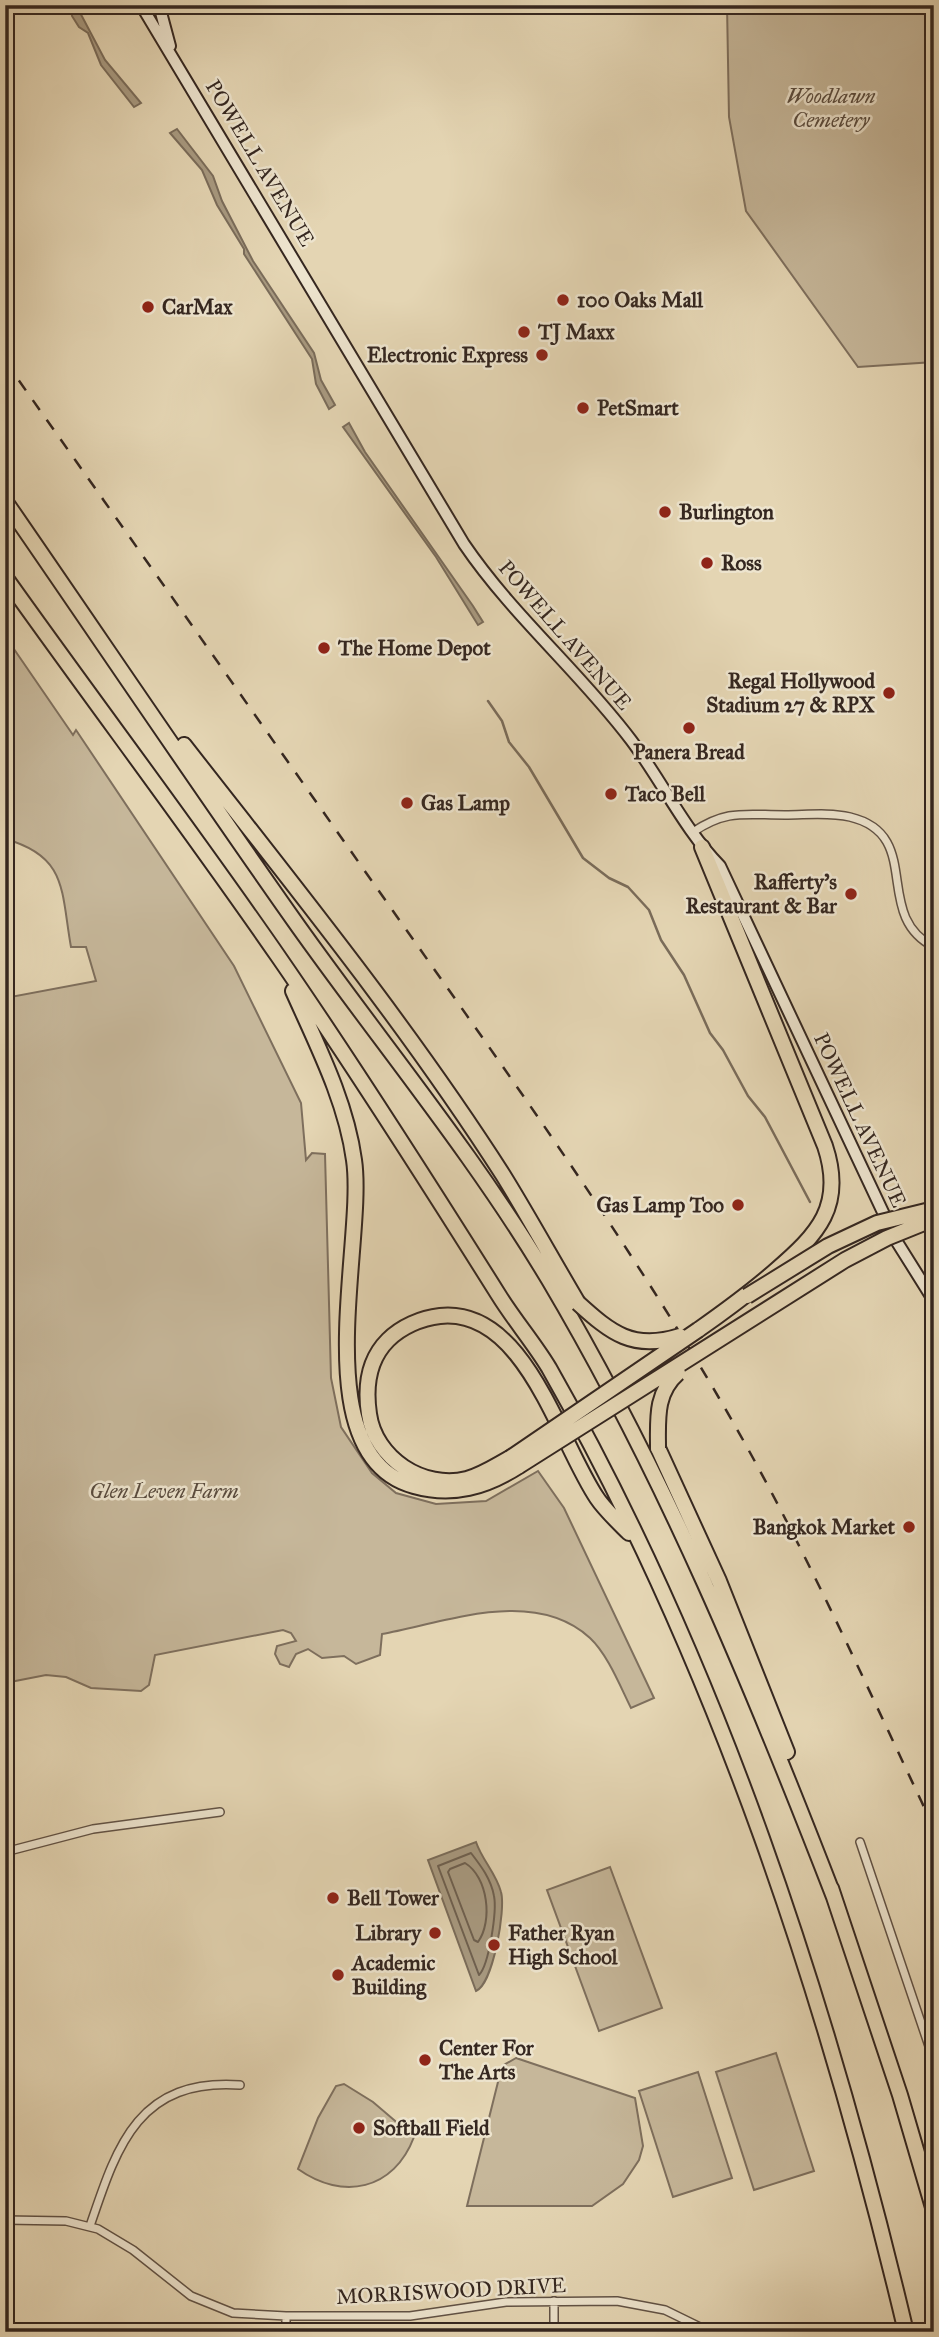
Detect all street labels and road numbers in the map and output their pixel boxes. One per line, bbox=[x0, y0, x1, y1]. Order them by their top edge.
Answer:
street label: POWELL AVENUE bbox=[200, 75, 320, 251]
street label: POWELL AVENUE bbox=[493, 555, 637, 715]
street label: POWELL AVENUE bbox=[808, 1028, 912, 1212]
street label: MORRISWOOD DRIVE bbox=[335, 2272, 567, 2310]

